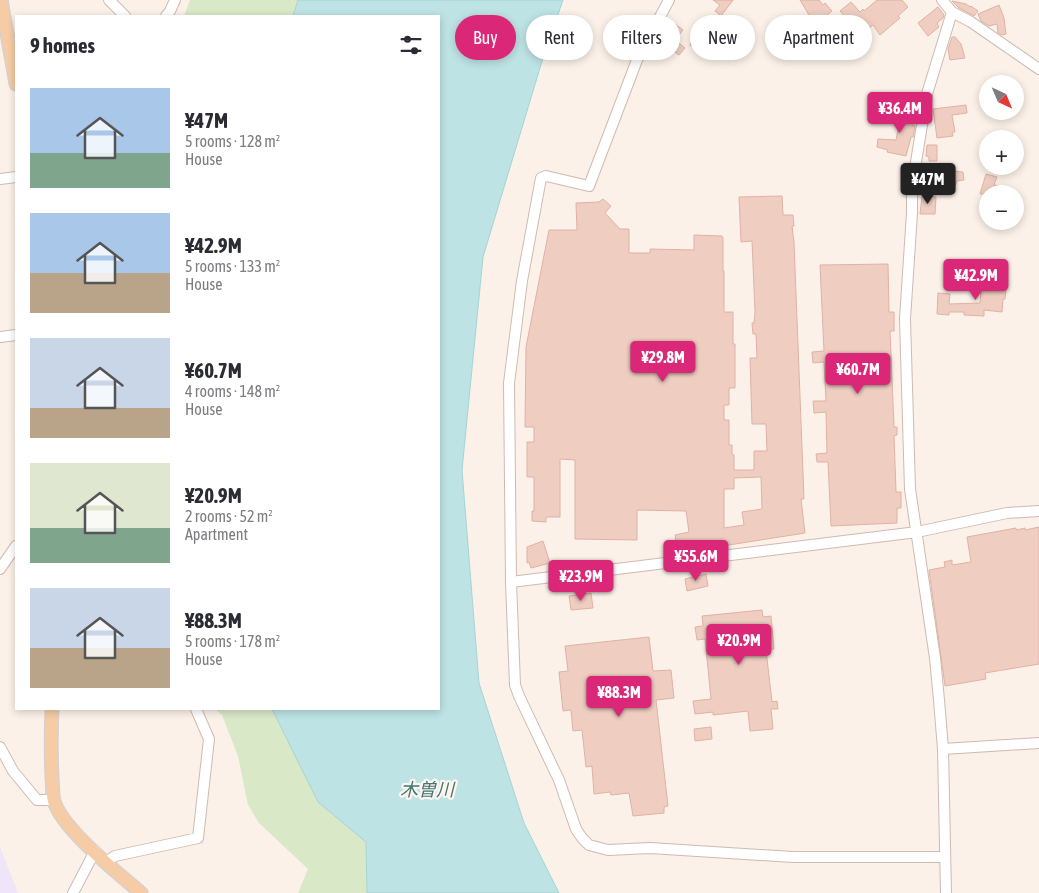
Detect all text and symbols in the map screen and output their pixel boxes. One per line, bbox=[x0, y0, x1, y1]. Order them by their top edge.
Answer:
chip: Buy bbox=[455, 15, 516, 60]
chip: Rent bbox=[526, 15, 593, 60]
chip: Filters bbox=[603, 15, 680, 60]
chip: New bbox=[690, 15, 755, 60]
chip: Apartment bbox=[765, 15, 872, 60]
icon: filters bbox=[397, 31, 425, 59]
text: 9 homes bbox=[30, 33, 95, 57]
north arrow bbox=[979, 75, 1024, 120]
map controls bbox=[979, 75, 1024, 230]
pin: ¥36.4M bbox=[859, 92, 941, 134]
text: ¥36.4M bbox=[878, 99, 922, 117]
icon: home bbox=[70, 108, 130, 168]
text: ¥47M bbox=[185, 108, 228, 132]
button: + bbox=[979, 130, 1024, 175]
text: 5 rooms · 128 m² bbox=[185, 132, 280, 150]
text: House bbox=[185, 150, 222, 168]
pin: ¥47M bbox=[898, 162, 958, 205]
text: ¥47M bbox=[912, 170, 944, 188]
button: − bbox=[979, 185, 1024, 230]
icon: home bbox=[70, 233, 130, 293]
text: ¥42.9M bbox=[185, 233, 242, 257]
text: 5 rooms · 133 m² bbox=[185, 257, 280, 275]
pin: ¥42.9M bbox=[935, 258, 1017, 301]
text: ¥42.9M bbox=[954, 266, 998, 284]
text: House bbox=[185, 275, 222, 293]
pin: ¥29.8M bbox=[622, 340, 704, 383]
text: ¥29.8M bbox=[641, 348, 685, 366]
pin: ¥60.7M bbox=[817, 352, 899, 395]
icon: home bbox=[70, 358, 130, 418]
text: ¥60.7M bbox=[185, 358, 242, 382]
text: ¥60.7M bbox=[836, 360, 880, 378]
text: 4 rooms · 148 m² bbox=[185, 382, 280, 400]
text: House bbox=[185, 400, 222, 418]
icon: home bbox=[70, 483, 130, 543]
text: ¥20.9M bbox=[185, 483, 242, 507]
text: 2 rooms · 52 m² bbox=[185, 507, 273, 525]
text: Apartment bbox=[185, 525, 248, 543]
pin: ¥55.6M bbox=[655, 540, 737, 582]
text: ¥55.6M bbox=[674, 547, 718, 565]
pin: ¥23.9M bbox=[540, 560, 622, 602]
text: ¥23.9M bbox=[559, 567, 603, 585]
icon: home bbox=[70, 608, 130, 668]
text: ¥88.3M bbox=[185, 608, 242, 632]
pin: ¥20.9M bbox=[698, 624, 780, 666]
text: ¥20.9M bbox=[717, 631, 761, 649]
text: 5 rooms · 178 m² bbox=[185, 632, 280, 650]
text: House bbox=[185, 650, 222, 668]
pin: ¥88.3M bbox=[578, 676, 660, 718]
text: ¥88.3M bbox=[597, 683, 641, 701]
water label: 木曽川 bbox=[400, 779, 456, 800]

